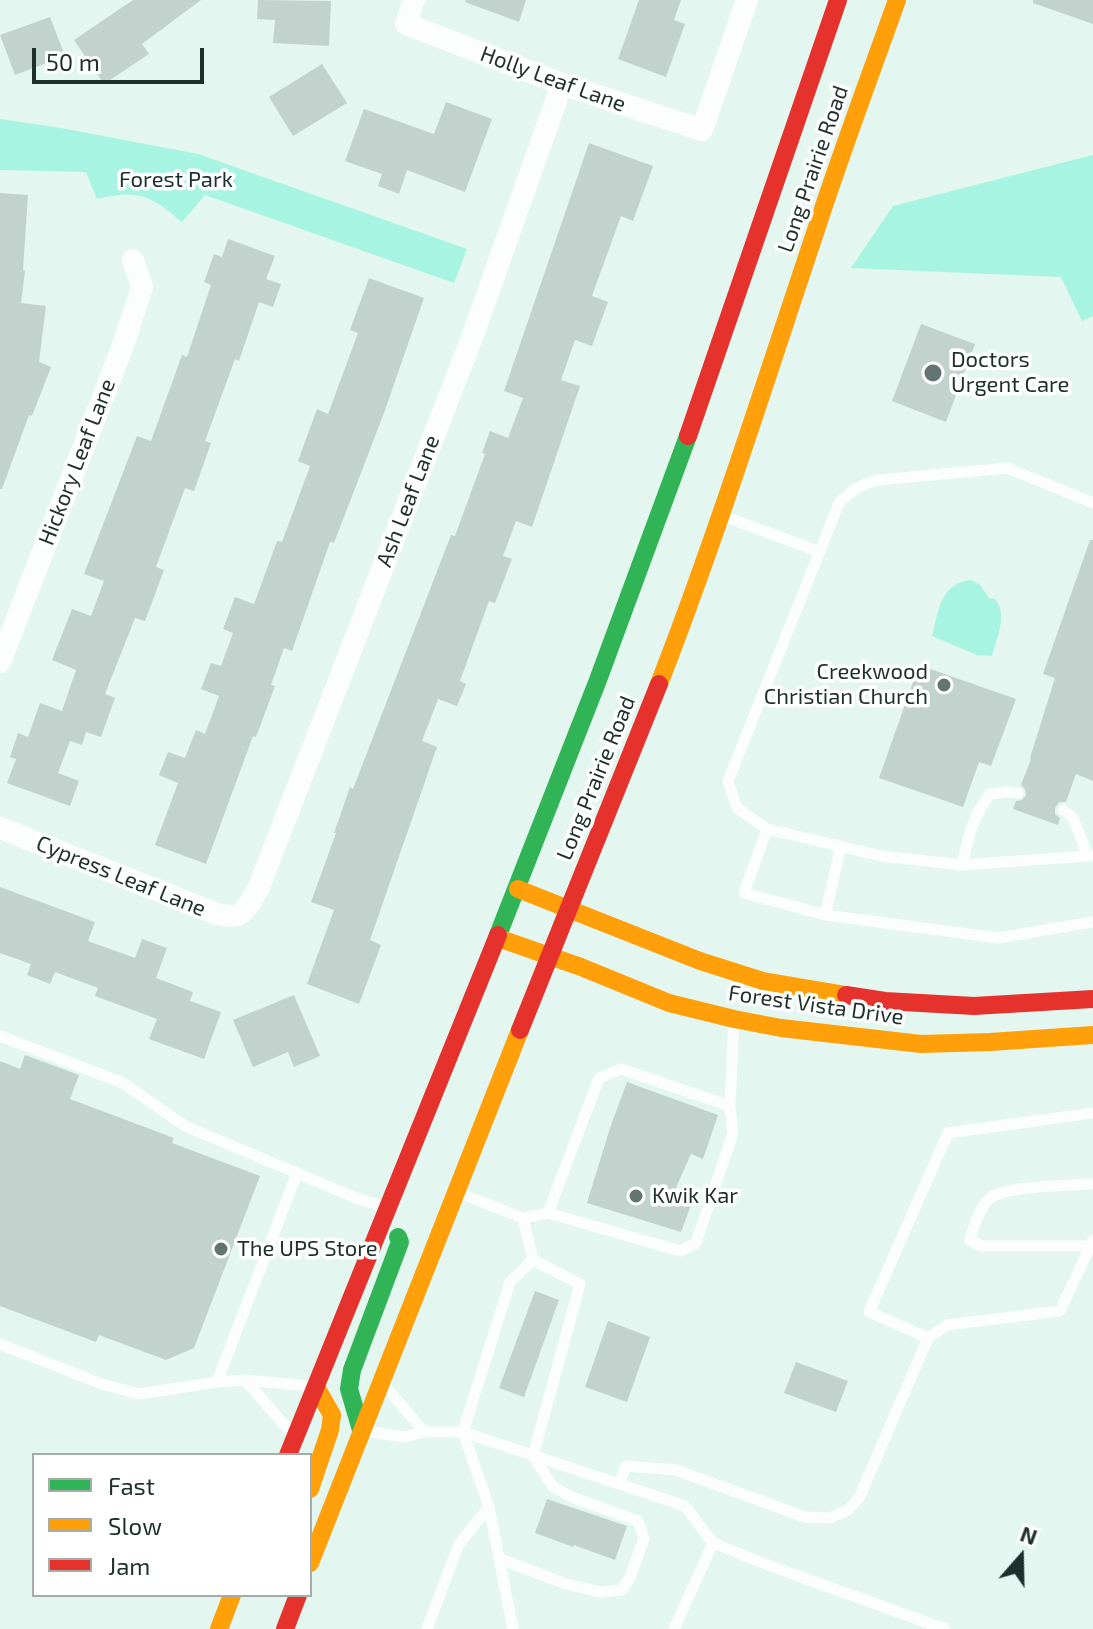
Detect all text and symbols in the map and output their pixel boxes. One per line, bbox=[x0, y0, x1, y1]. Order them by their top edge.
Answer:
scale bar bbox=[36, 32, 208, 82]
street label: Holly Leaf Lane bbox=[477, 40, 629, 118]
text: 50 m bbox=[46, 47, 100, 76]
street label: Long Prairie Road bbox=[772, 82, 854, 256]
park label: Forest Park bbox=[119, 167, 233, 193]
place label: Doctors Urgent Care bbox=[951, 347, 1069, 398]
marker: Doctors Urgent Care bbox=[922, 362, 944, 384]
street label: Hickory Leaf Lane bbox=[33, 375, 121, 549]
street label: Ash Leaf Lane bbox=[371, 431, 445, 571]
place label: Creekwood Christian Church bbox=[764, 659, 928, 710]
marker: Creekwood Christian Church bbox=[935, 676, 953, 694]
street label: Long Prairie Road bbox=[551, 692, 641, 864]
street label: Cypress Leaf Lane bbox=[32, 830, 210, 922]
street label: Forest Vista Drive bbox=[727, 980, 905, 1030]
place label: Kwik Kar bbox=[652, 1183, 738, 1209]
marker: Kwik Kar bbox=[627, 1187, 645, 1205]
place label: The UPS Store bbox=[237, 1236, 378, 1262]
marker: The UPS Store bbox=[212, 1240, 230, 1258]
legend bbox=[32, 1453, 312, 1597]
text: Fast bbox=[108, 1471, 155, 1500]
text: Slow bbox=[108, 1511, 162, 1540]
north arrow bbox=[981, 1517, 1061, 1597]
text: N bbox=[1017, 1520, 1041, 1549]
text: Jam bbox=[108, 1551, 150, 1580]

